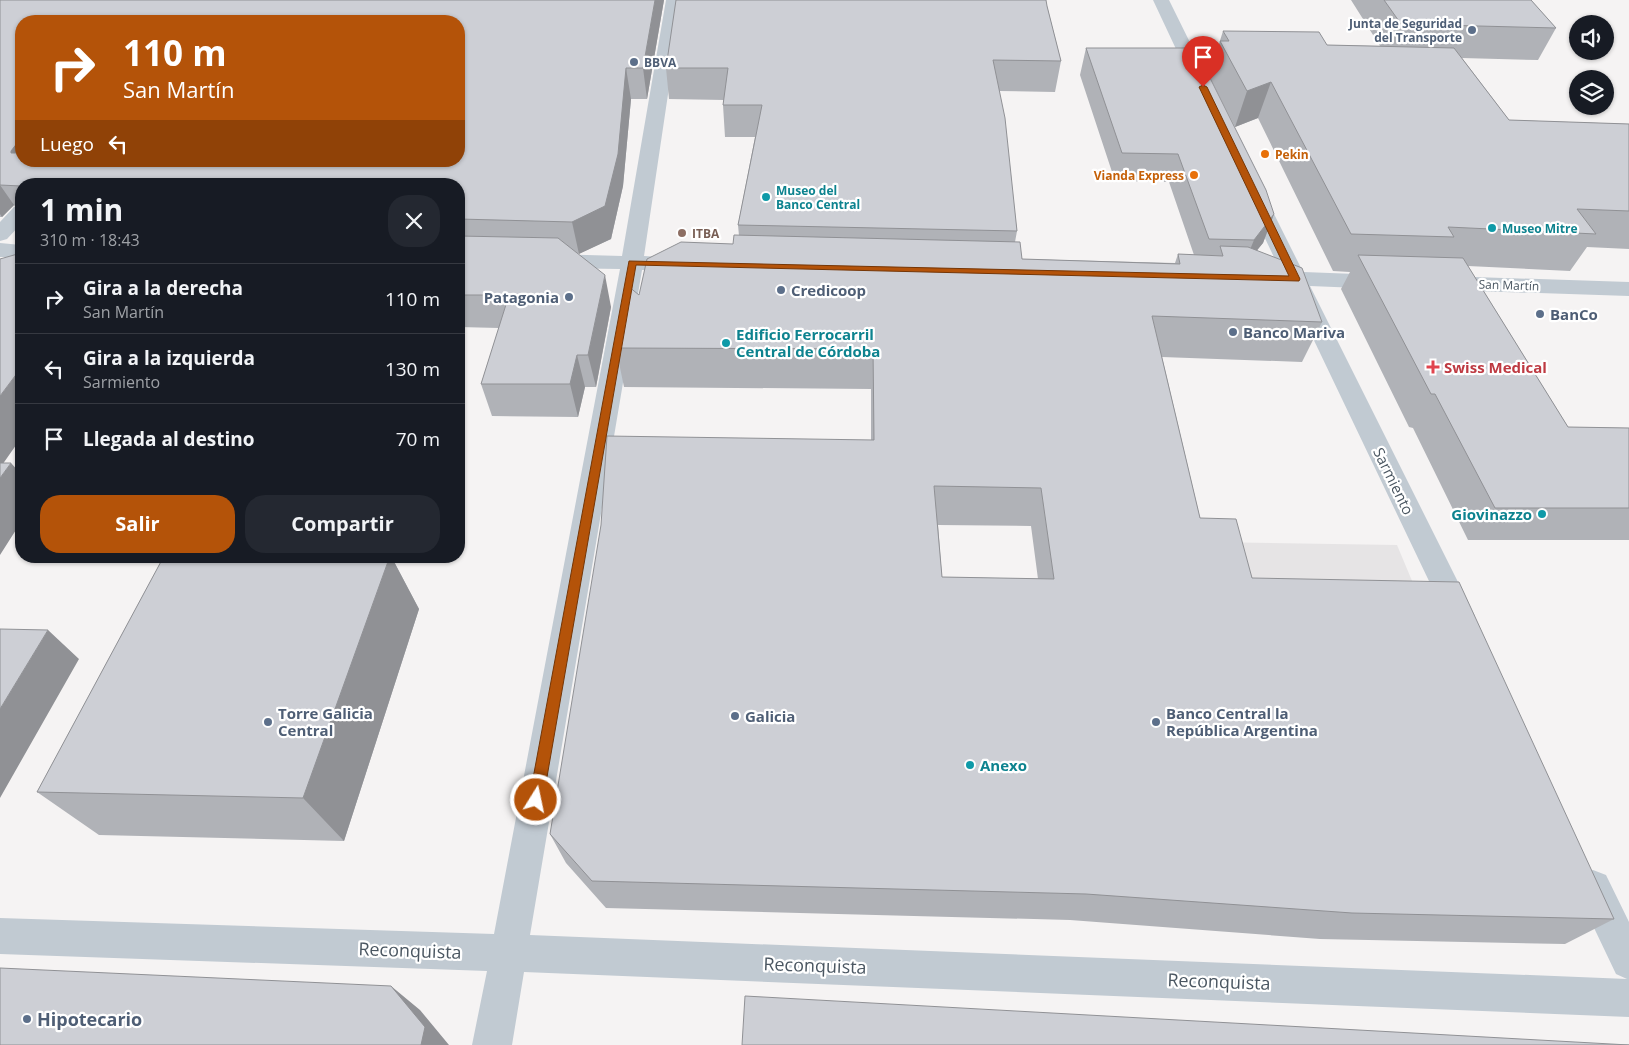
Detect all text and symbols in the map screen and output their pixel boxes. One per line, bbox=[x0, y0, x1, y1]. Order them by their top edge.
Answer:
place label: Junta de Seguridad del Transporte bbox=[1348, 15, 1462, 46]
map controls bbox=[1569, 15, 1614, 115]
button: sound bbox=[1569, 15, 1614, 60]
marker: Junta de Seguridad del Transporte bbox=[1466, 24, 1478, 36]
text: 110 m bbox=[123, 29, 227, 76]
icon: right bbox=[40, 35, 105, 100]
pin bbox=[1182, 36, 1224, 87]
icon: arrive bbox=[1189, 43, 1217, 71]
place label: BBVA bbox=[644, 54, 677, 71]
marker: BBVA bbox=[628, 56, 640, 68]
button: layers bbox=[1569, 70, 1614, 115]
text: San Martín bbox=[123, 74, 234, 104]
icon: left bbox=[104, 130, 132, 158]
text: Luego bbox=[40, 131, 94, 157]
place label: Pekin bbox=[1275, 146, 1309, 163]
marker: Pekin bbox=[1259, 148, 1271, 160]
place label: Vianda Express bbox=[1094, 167, 1184, 184]
marker: Vianda Express bbox=[1188, 169, 1200, 181]
place label: Museo del Banco Central bbox=[776, 182, 860, 213]
text: 1 min bbox=[40, 189, 123, 230]
marker: Museo del Banco Central bbox=[760, 191, 772, 203]
button: close bbox=[388, 195, 440, 247]
place label: Museo Mitre bbox=[1502, 220, 1578, 237]
marker: Museo Mitre bbox=[1486, 222, 1498, 234]
place label: ITBA bbox=[692, 225, 720, 242]
marker: ITBA bbox=[676, 227, 688, 239]
text: 310 m · 18:43 bbox=[40, 229, 140, 251]
text: Gira a la derecha bbox=[83, 275, 243, 301]
street label: San Martín bbox=[1478, 275, 1540, 295]
place label: Credicoop bbox=[791, 280, 866, 300]
marker: Credicoop bbox=[775, 284, 787, 296]
icon: right bbox=[40, 285, 68, 313]
text: 110 m bbox=[385, 286, 440, 312]
place label: Patagonia bbox=[484, 287, 559, 307]
marker: Patagonia bbox=[563, 291, 575, 303]
text: San Martín bbox=[83, 301, 164, 323]
place label: BanCo bbox=[1550, 304, 1598, 324]
marker: BanCo bbox=[1534, 308, 1546, 320]
place label: Banco Mariva bbox=[1243, 322, 1345, 342]
place label: Edificio Ferrocarril Central de Córdoba bbox=[736, 324, 880, 361]
marker: Banco Mariva bbox=[1227, 326, 1239, 338]
marker: Edificio Ferrocarril Central de Córdoba bbox=[720, 337, 732, 349]
text: Gira a la izquierda bbox=[83, 345, 255, 371]
icon: left bbox=[40, 355, 68, 383]
text: 130 m bbox=[385, 356, 440, 382]
place label: Swiss Medical bbox=[1444, 357, 1547, 377]
marker: Swiss Medical bbox=[1426, 360, 1440, 374]
text: Sarmiento bbox=[83, 371, 160, 393]
icon: arrive bbox=[40, 425, 68, 453]
text: Llegada al destino bbox=[83, 426, 255, 452]
text: 70 m bbox=[396, 426, 440, 452]
street label: Sarmiento bbox=[1369, 444, 1419, 518]
button: Salir bbox=[40, 495, 235, 553]
button: Compartir bbox=[245, 495, 440, 553]
place label: Giovinazzo bbox=[1451, 504, 1532, 524]
marker: Giovinazzo bbox=[1536, 508, 1548, 520]
place label: Torre Galicia Central bbox=[278, 703, 373, 740]
place label: Banco Central la República Argentina bbox=[1166, 703, 1318, 740]
place label: Galicia bbox=[745, 706, 795, 726]
marker: Galicia bbox=[729, 710, 741, 722]
marker: Torre Galicia Central bbox=[262, 716, 274, 728]
marker: Banco Central la República Argentina bbox=[1150, 716, 1162, 728]
place label: Anexo bbox=[980, 755, 1027, 775]
marker: Anexo bbox=[964, 759, 976, 771]
position arrow bbox=[509, 773, 561, 825]
street label: Reconquista bbox=[358, 936, 462, 964]
street label: Reconquista bbox=[763, 951, 867, 979]
street label: Reconquista bbox=[1167, 967, 1271, 995]
place label: Hipotecario bbox=[37, 1007, 142, 1031]
marker: Hipotecario bbox=[21, 1013, 33, 1025]

